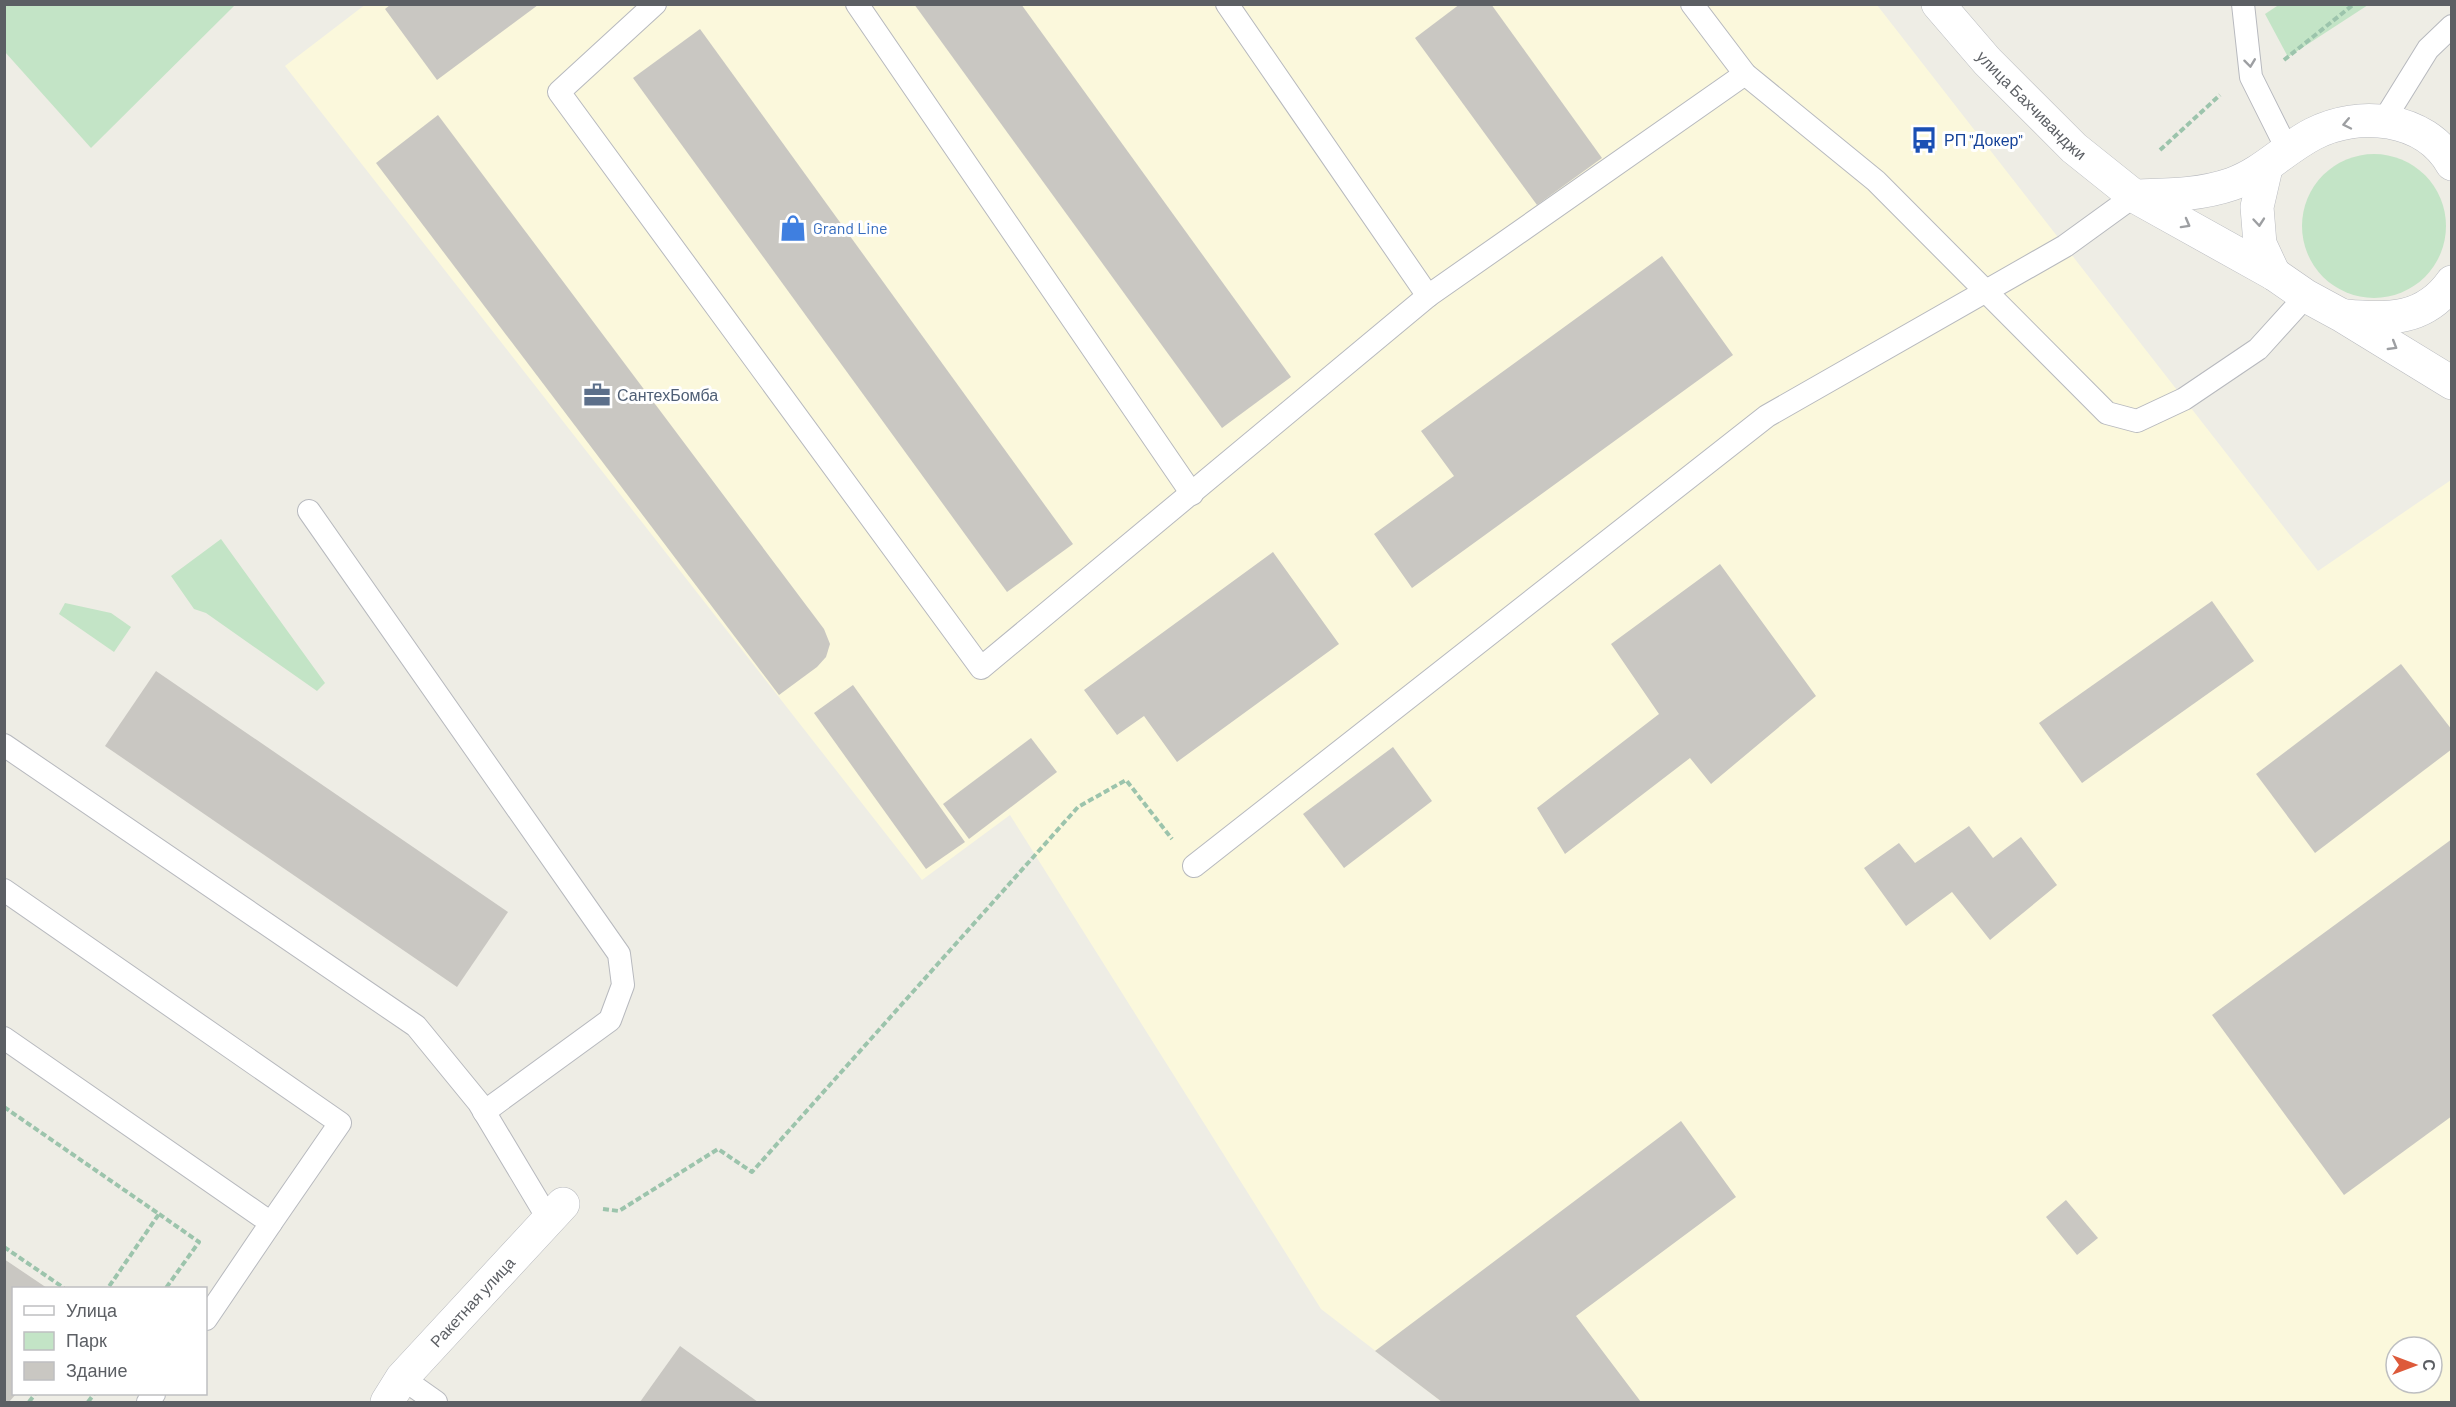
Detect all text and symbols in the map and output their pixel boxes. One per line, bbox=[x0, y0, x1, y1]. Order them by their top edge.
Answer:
street label: улица Бахчиванджи bbox=[1973, 47, 2090, 163]
one-way arrow bbox=[2243, 58, 2256, 67]
one-way arrow bbox=[2342, 117, 2352, 130]
bus stop icon: РП "Докер" bbox=[1909, 125, 1939, 155]
place label: РП "Докер" bbox=[1944, 130, 2023, 149]
shop icon: Grand Line bbox=[778, 213, 808, 243]
one-way arrow bbox=[2179, 217, 2190, 228]
one-way arrow bbox=[2252, 217, 2265, 226]
place label: Grand Line bbox=[813, 218, 887, 237]
one-way arrow bbox=[2387, 339, 2397, 351]
office icon: СантехБомба bbox=[582, 380, 612, 410]
place label: СантехБомба bbox=[617, 385, 718, 404]
street label: Ракетная улица bbox=[426, 1253, 518, 1350]
legend bbox=[12, 1287, 207, 1395]
text: Улица bbox=[66, 1299, 118, 1321]
text: Парк bbox=[66, 1329, 107, 1351]
north arrow bbox=[2384, 1335, 2444, 1395]
text: Здание bbox=[66, 1359, 127, 1381]
text: С bbox=[2420, 1359, 2439, 1371]

